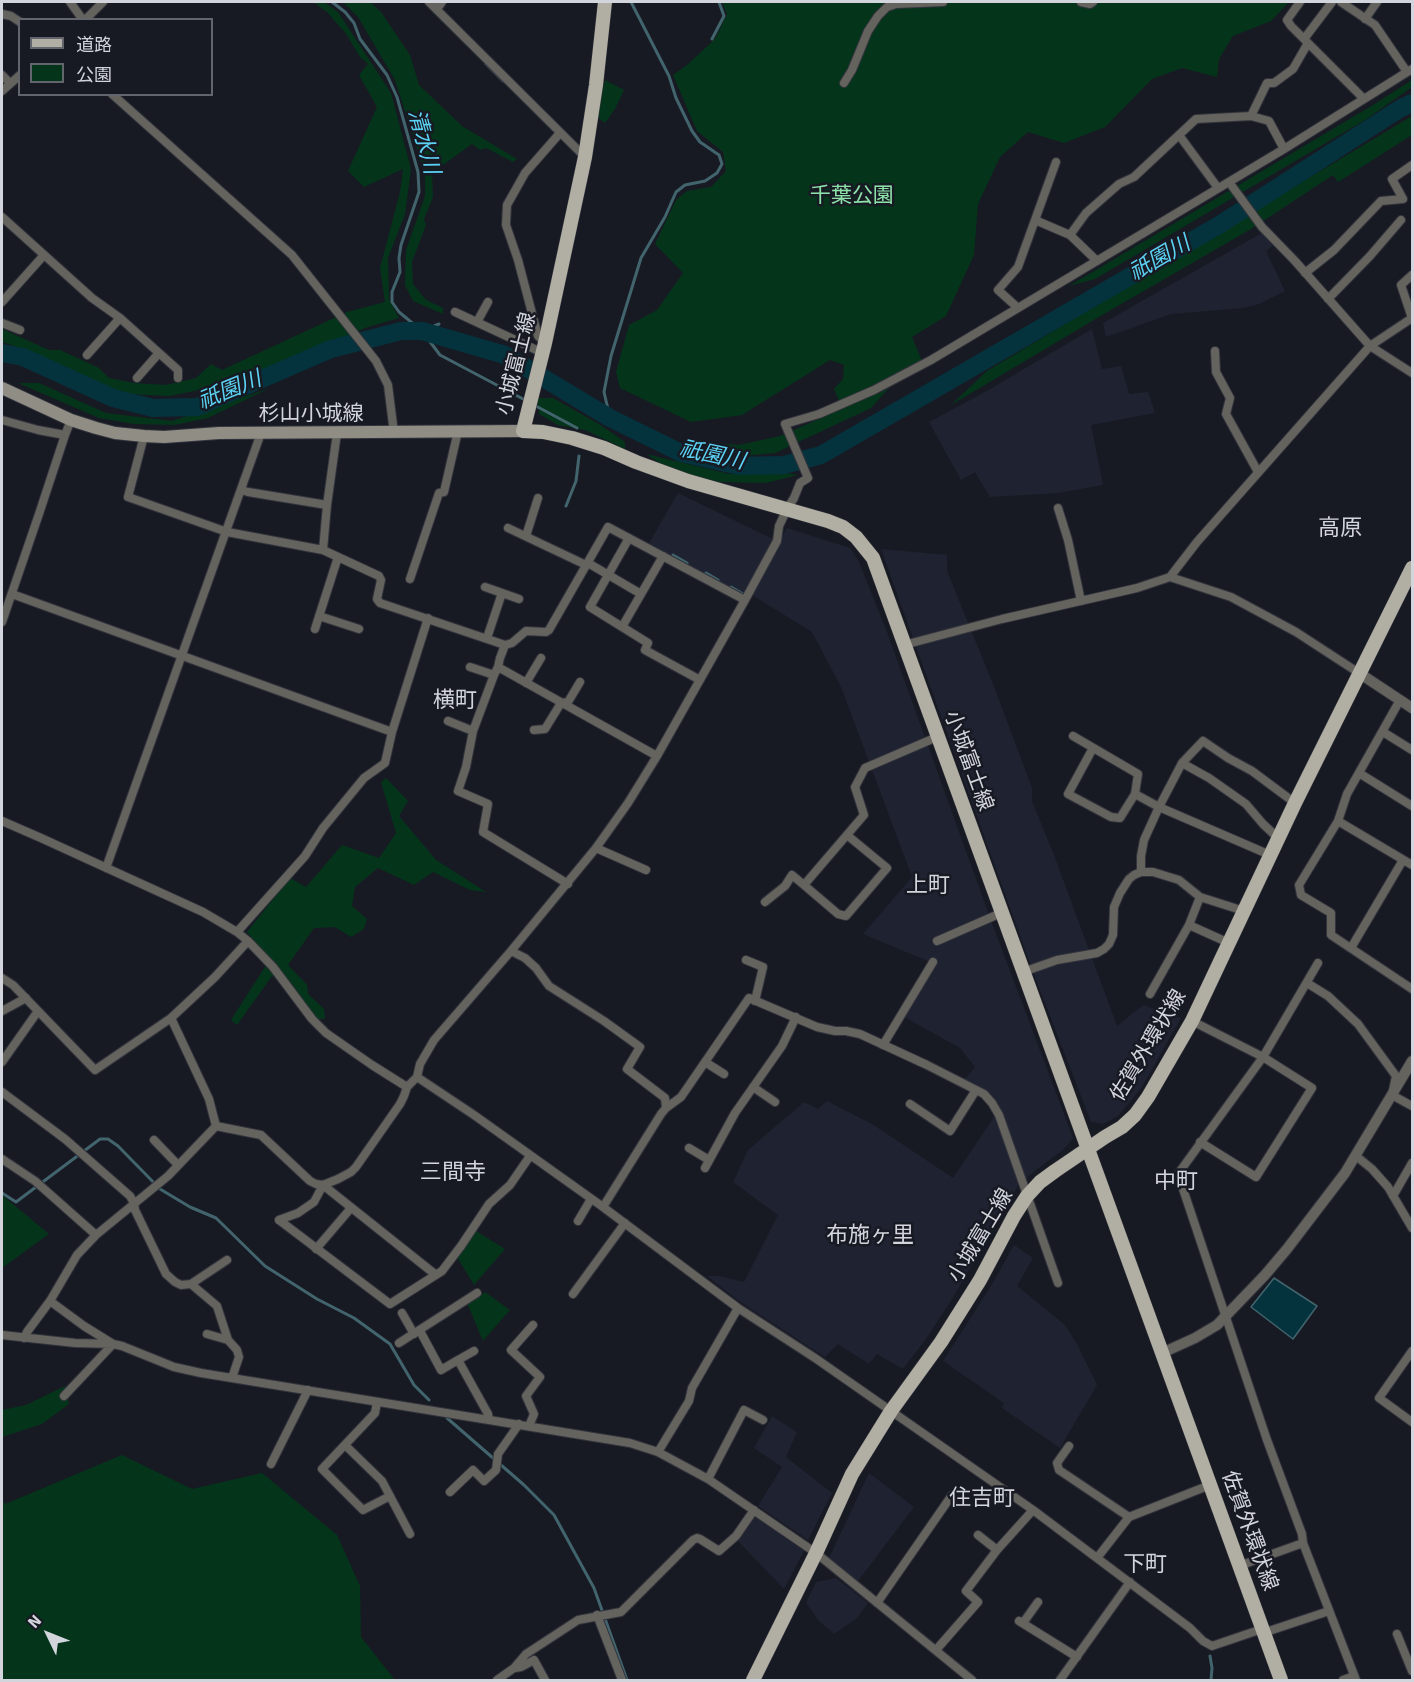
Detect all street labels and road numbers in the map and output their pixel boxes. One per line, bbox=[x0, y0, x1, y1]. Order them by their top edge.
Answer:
street label: 小城富士線 bbox=[492, 310, 542, 418]
street label: 杉山小城線 bbox=[259, 401, 363, 427]
street label: 小城富士線 bbox=[938, 707, 998, 815]
street label: 佐賀外環状線 bbox=[1106, 986, 1192, 1106]
street label: 小城富士線 bbox=[943, 1185, 1019, 1287]
street label: 佐賀外環状線 bbox=[1216, 1467, 1282, 1595]

